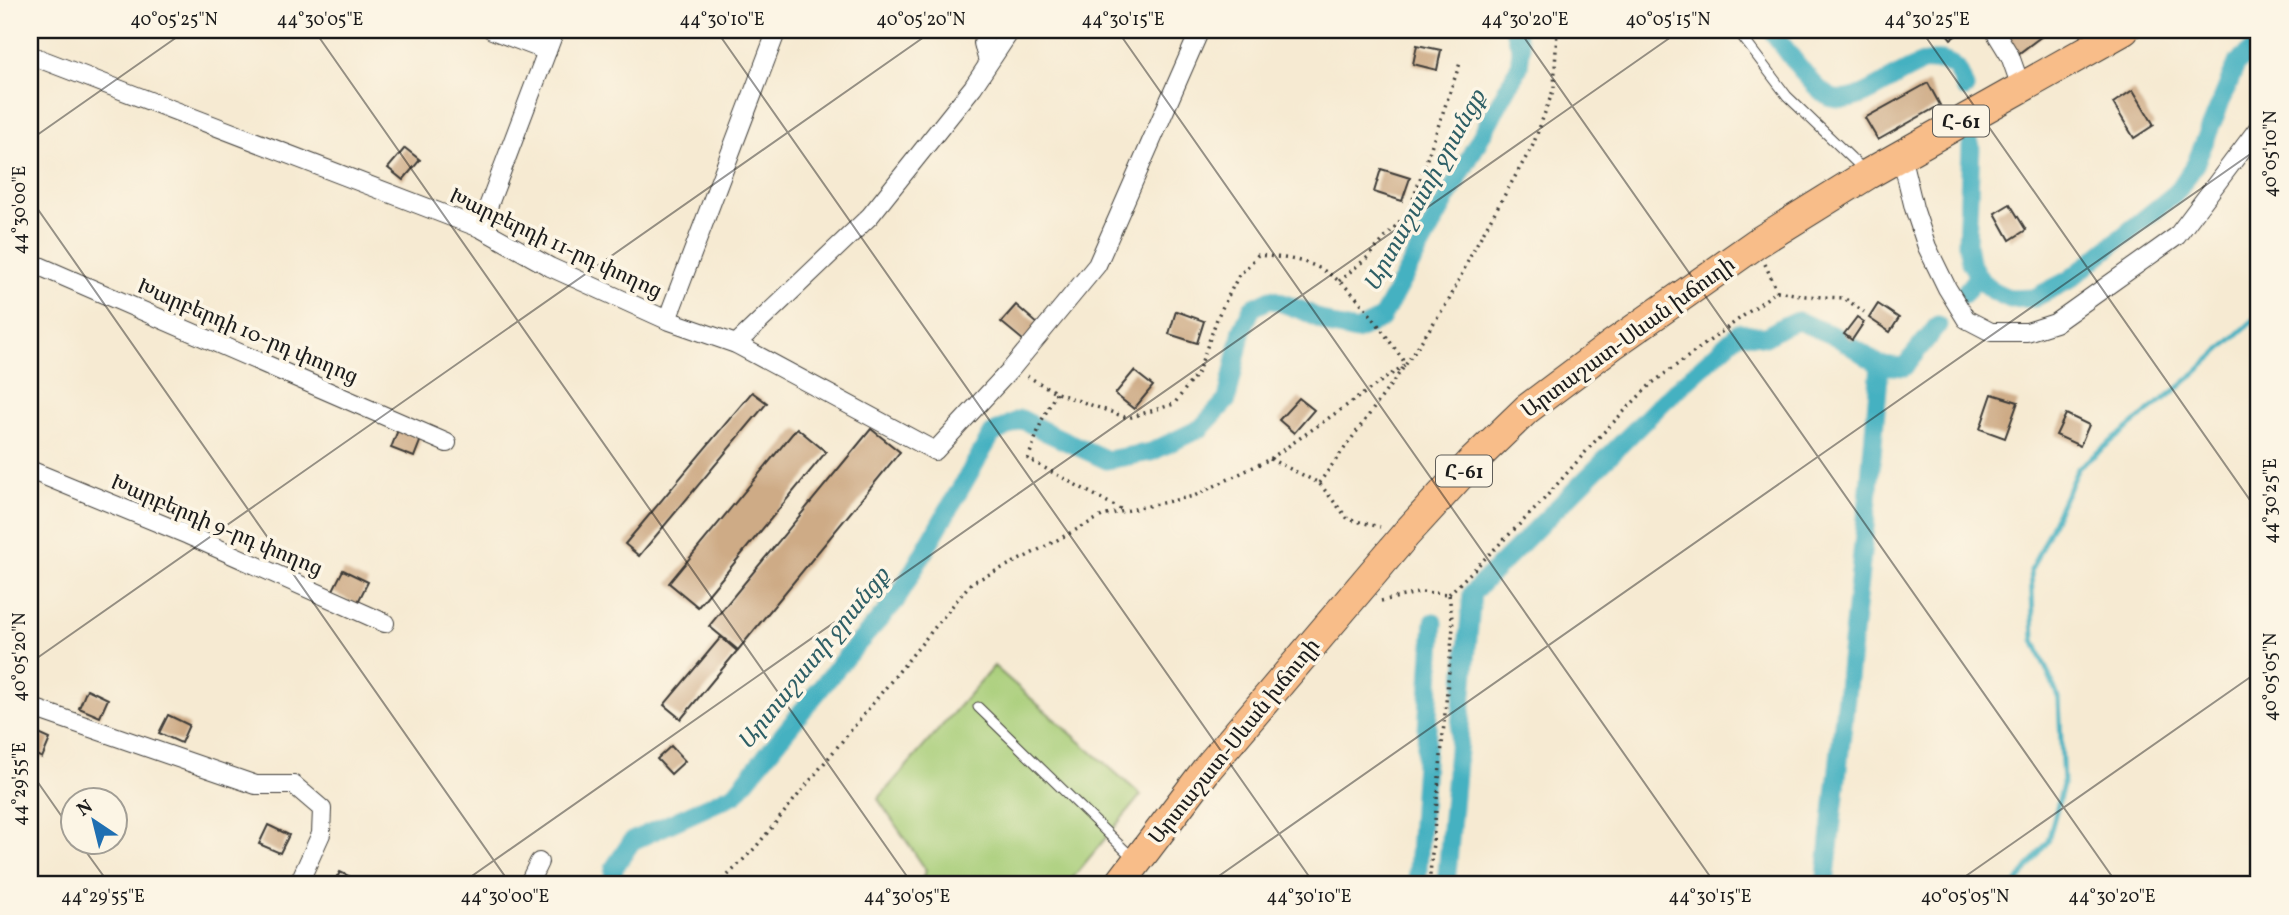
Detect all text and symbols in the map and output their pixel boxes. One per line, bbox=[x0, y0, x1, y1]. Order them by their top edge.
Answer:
text: 40°05'25"N bbox=[130, 8, 218, 33]
text: 44°30'05"E bbox=[277, 8, 363, 33]
text: 44°30'10"E bbox=[679, 8, 765, 33]
text: 40°05'20"N bbox=[876, 8, 966, 33]
text: 44°30'15"E bbox=[1081, 8, 1165, 33]
text: 44°30'20"E bbox=[1481, 8, 1569, 33]
text: 40°05'15"N bbox=[1625, 8, 1711, 33]
text: 44°30'25"E bbox=[1884, 8, 1970, 33]
water label: Արտաշատի ջրանցք bbox=[1357, 83, 1495, 297]
road number: Հ-61 bbox=[1933, 105, 1989, 136]
text: 40°05'10"N bbox=[2259, 110, 2284, 198]
text: 44°30'00"E bbox=[8, 165, 33, 254]
street label: Խարբերդի 11-րդ փողոց bbox=[444, 182, 666, 306]
street label: Արտաշատ-Սևան խճուղի bbox=[1516, 251, 1742, 426]
street label: Խարբերդի 10-րդ փողոց bbox=[132, 273, 362, 392]
road number: Հ-61 bbox=[1436, 456, 1492, 486]
text: 44°30'25"E bbox=[2259, 458, 2284, 544]
street label: Խարբերդի 9-րդ փողոց bbox=[106, 469, 327, 584]
water label: Արտաշատի ջրանցք bbox=[731, 560, 899, 757]
text: 40°05'20"N bbox=[8, 612, 33, 702]
street label: Արտաշատ-Սևան խճուղի bbox=[1143, 633, 1327, 851]
text: 40°05'05"N bbox=[2259, 633, 2284, 721]
text: 44°29'55"E bbox=[8, 742, 33, 826]
north arrow bbox=[60, 786, 130, 856]
text: N bbox=[72, 794, 99, 823]
text: 44°29'55"E bbox=[61, 885, 145, 910]
text: 44°30'00"E bbox=[461, 885, 550, 910]
text: 44°30'05"E bbox=[864, 885, 950, 910]
text: 44°30'10"E bbox=[1266, 885, 1352, 910]
text: 44°30'15"E bbox=[1668, 885, 1752, 910]
text: 40°05'05"N bbox=[1921, 885, 2009, 910]
text: 44°30'20"E bbox=[2068, 885, 2156, 910]

